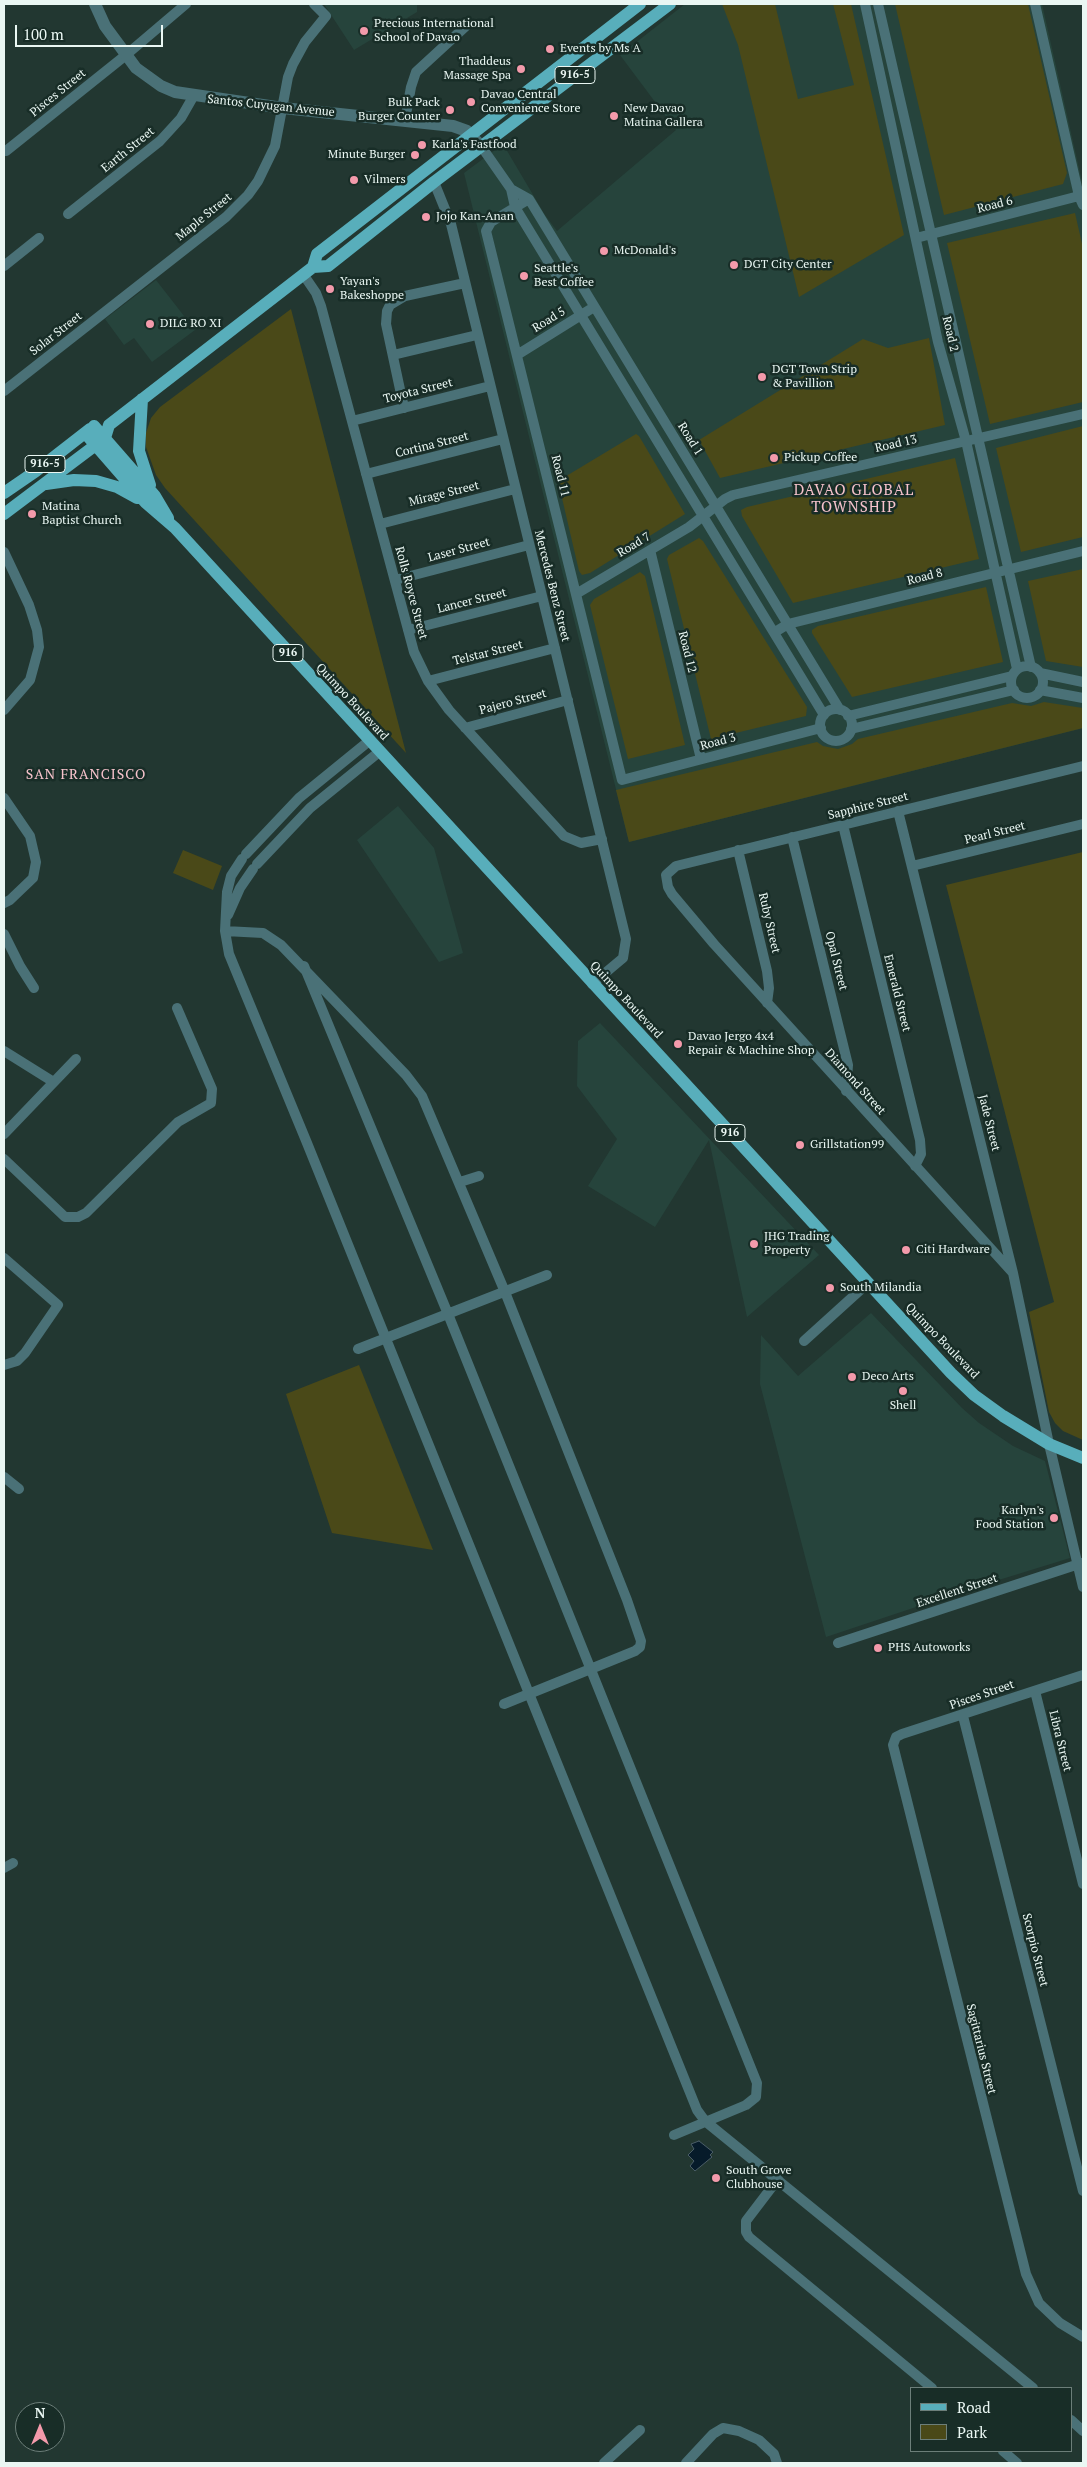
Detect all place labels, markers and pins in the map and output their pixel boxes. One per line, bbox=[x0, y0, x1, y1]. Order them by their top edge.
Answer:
place label: Precious International School of Davao bbox=[374, 17, 494, 45]
marker: Precious International School of Davao bbox=[358, 25, 370, 37]
place label: Events by Ms A bbox=[560, 42, 641, 56]
marker: Events by Ms A bbox=[544, 43, 556, 55]
place label: Thaddeus Massage Spa bbox=[444, 55, 511, 83]
marker: Thaddeus Massage Spa bbox=[515, 63, 527, 75]
place label: Davao Central Convenience Store bbox=[481, 88, 581, 116]
place label: Bulk Pack Burger Counter bbox=[358, 96, 440, 124]
marker: Davao Central Convenience Store bbox=[465, 96, 477, 108]
place label: New Davao Matina Gallera bbox=[624, 102, 703, 130]
marker: Bulk Pack Burger Counter bbox=[444, 104, 456, 116]
marker: New Davao Matina Gallera bbox=[608, 110, 620, 122]
place label: Karla's Fastfood bbox=[432, 138, 517, 152]
marker: Karla's Fastfood bbox=[416, 139, 428, 151]
place label: Minute Burger bbox=[328, 148, 405, 162]
marker: Minute Burger bbox=[409, 149, 421, 161]
place label: Vilmers bbox=[364, 173, 406, 187]
marker: Vilmers bbox=[348, 174, 360, 186]
place label: Jojo Kan-Anan bbox=[436, 210, 514, 224]
marker: Jojo Kan-Anan bbox=[420, 211, 432, 223]
place label: McDonald's bbox=[614, 244, 676, 258]
marker: McDonald's bbox=[598, 245, 610, 257]
place label: DGT City Center bbox=[744, 258, 832, 272]
marker: DGT City Center bbox=[728, 259, 740, 271]
place label: Seattle's Best Coffee bbox=[534, 262, 594, 290]
marker: Seattle's Best Coffee bbox=[518, 270, 530, 282]
place label: Yayan's Bakeshoppe bbox=[340, 275, 404, 303]
marker: Yayan's Bakeshoppe bbox=[324, 283, 336, 295]
place label: DILG RO XI bbox=[160, 317, 222, 331]
marker: DILG RO XI bbox=[144, 318, 156, 330]
place label: DGT Town Strip & Pavillion bbox=[772, 363, 857, 391]
marker: DGT Town Strip & Pavillion bbox=[756, 371, 768, 383]
place label: Pickup Coffee bbox=[784, 451, 857, 465]
marker: Pickup Coffee bbox=[768, 452, 780, 464]
place label: Matina Baptist Church bbox=[42, 500, 122, 528]
marker: Matina Baptist Church bbox=[26, 508, 38, 520]
place label: Davao Jergo 4x4 Repair & Machine Shop bbox=[688, 1030, 814, 1058]
marker: Davao Jergo 4x4 Repair & Machine Shop bbox=[672, 1038, 684, 1050]
place label: Grillstation99 bbox=[810, 1138, 884, 1152]
marker: Grillstation99 bbox=[794, 1139, 806, 1151]
place label: JHG Trading Property bbox=[764, 1230, 829, 1258]
marker: JHG Trading Property bbox=[748, 1238, 760, 1250]
place label: Citi Hardware bbox=[916, 1243, 990, 1257]
marker: Citi Hardware bbox=[900, 1244, 912, 1256]
place label: South Milandia bbox=[840, 1281, 922, 1295]
marker: South Milandia bbox=[824, 1282, 836, 1294]
place label: Deco Arts bbox=[862, 1370, 914, 1384]
marker: Deco Arts bbox=[846, 1371, 858, 1383]
marker: Shell bbox=[897, 1385, 909, 1397]
place label: Shell bbox=[890, 1399, 916, 1413]
place label: Karlyn's Food Station bbox=[976, 1504, 1044, 1532]
marker: Karlyn's Food Station bbox=[1048, 1512, 1060, 1524]
place label: PHS Autoworks bbox=[888, 1641, 970, 1655]
marker: PHS Autoworks bbox=[872, 1642, 884, 1654]
place label: South Grove Clubhouse bbox=[726, 2164, 792, 2192]
marker: South Grove Clubhouse bbox=[710, 2172, 722, 2184]

